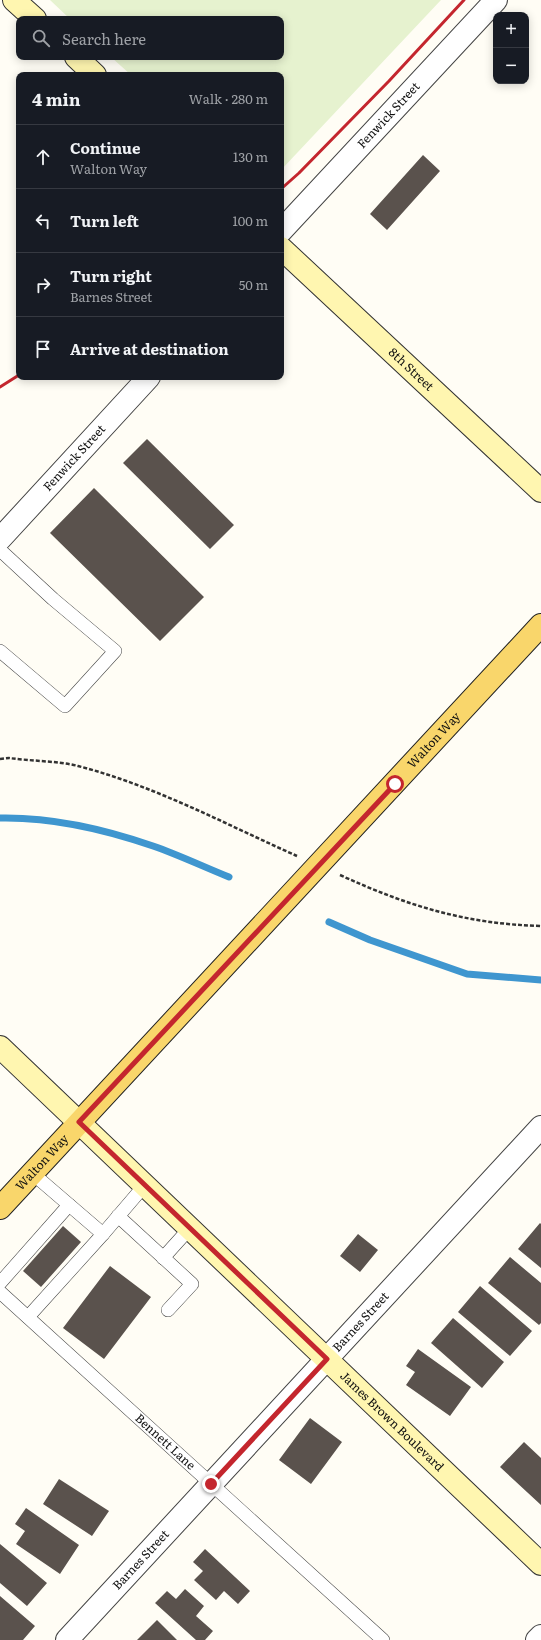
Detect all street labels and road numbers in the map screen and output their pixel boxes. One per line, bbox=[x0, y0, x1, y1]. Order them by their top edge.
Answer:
street label: Fenwick Street bbox=[352, 77, 424, 152]
street label: 8th Street bbox=[385, 343, 439, 395]
street label: Fenwick Street bbox=[38, 420, 109, 495]
street label: Walton Way bbox=[402, 707, 464, 772]
street label: Walton Way bbox=[11, 1130, 72, 1194]
street label: Barnes Street bbox=[328, 1287, 393, 1355]
street label: James Brown Boulevard bbox=[336, 1367, 449, 1475]
street label: Bennett Lane bbox=[132, 1409, 200, 1473]
street label: Barnes Street bbox=[108, 1525, 173, 1593]

